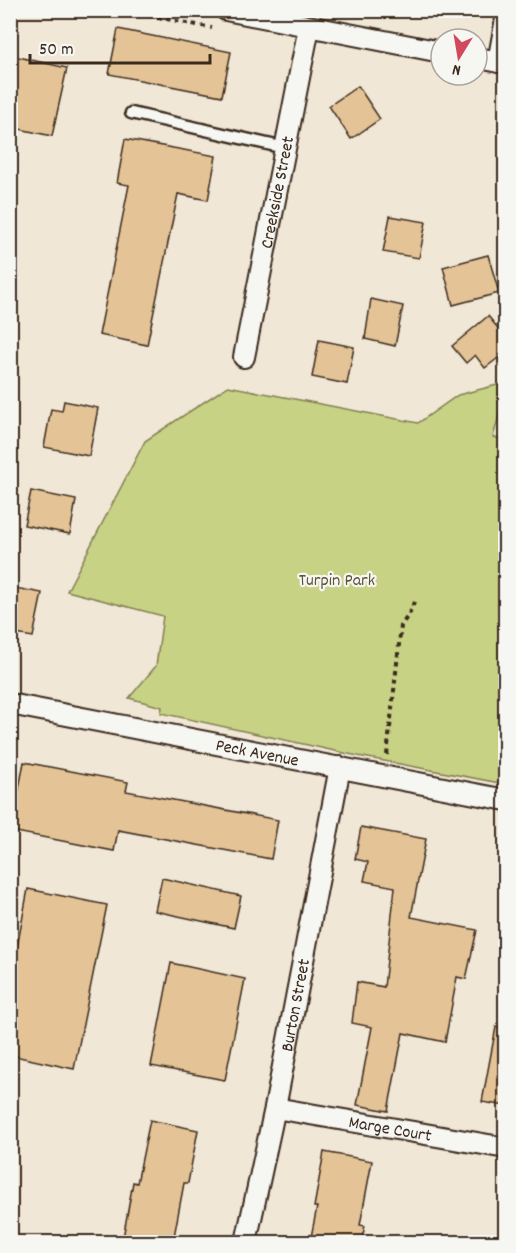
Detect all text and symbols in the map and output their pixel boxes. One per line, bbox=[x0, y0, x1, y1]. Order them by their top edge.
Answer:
scale bar bbox=[30, 27, 210, 65]
north arrow bbox=[429, 27, 489, 87]
text: 50 m bbox=[39, 38, 74, 63]
text: N bbox=[450, 57, 463, 81]
street label: Creekside Street bbox=[256, 134, 302, 251]
park label: Turpin Park bbox=[299, 569, 375, 594]
street label: Peck Avenue bbox=[213, 734, 301, 775]
street label: Burton Street bbox=[276, 957, 318, 1054]
street label: Marge Court bbox=[347, 1111, 434, 1150]

